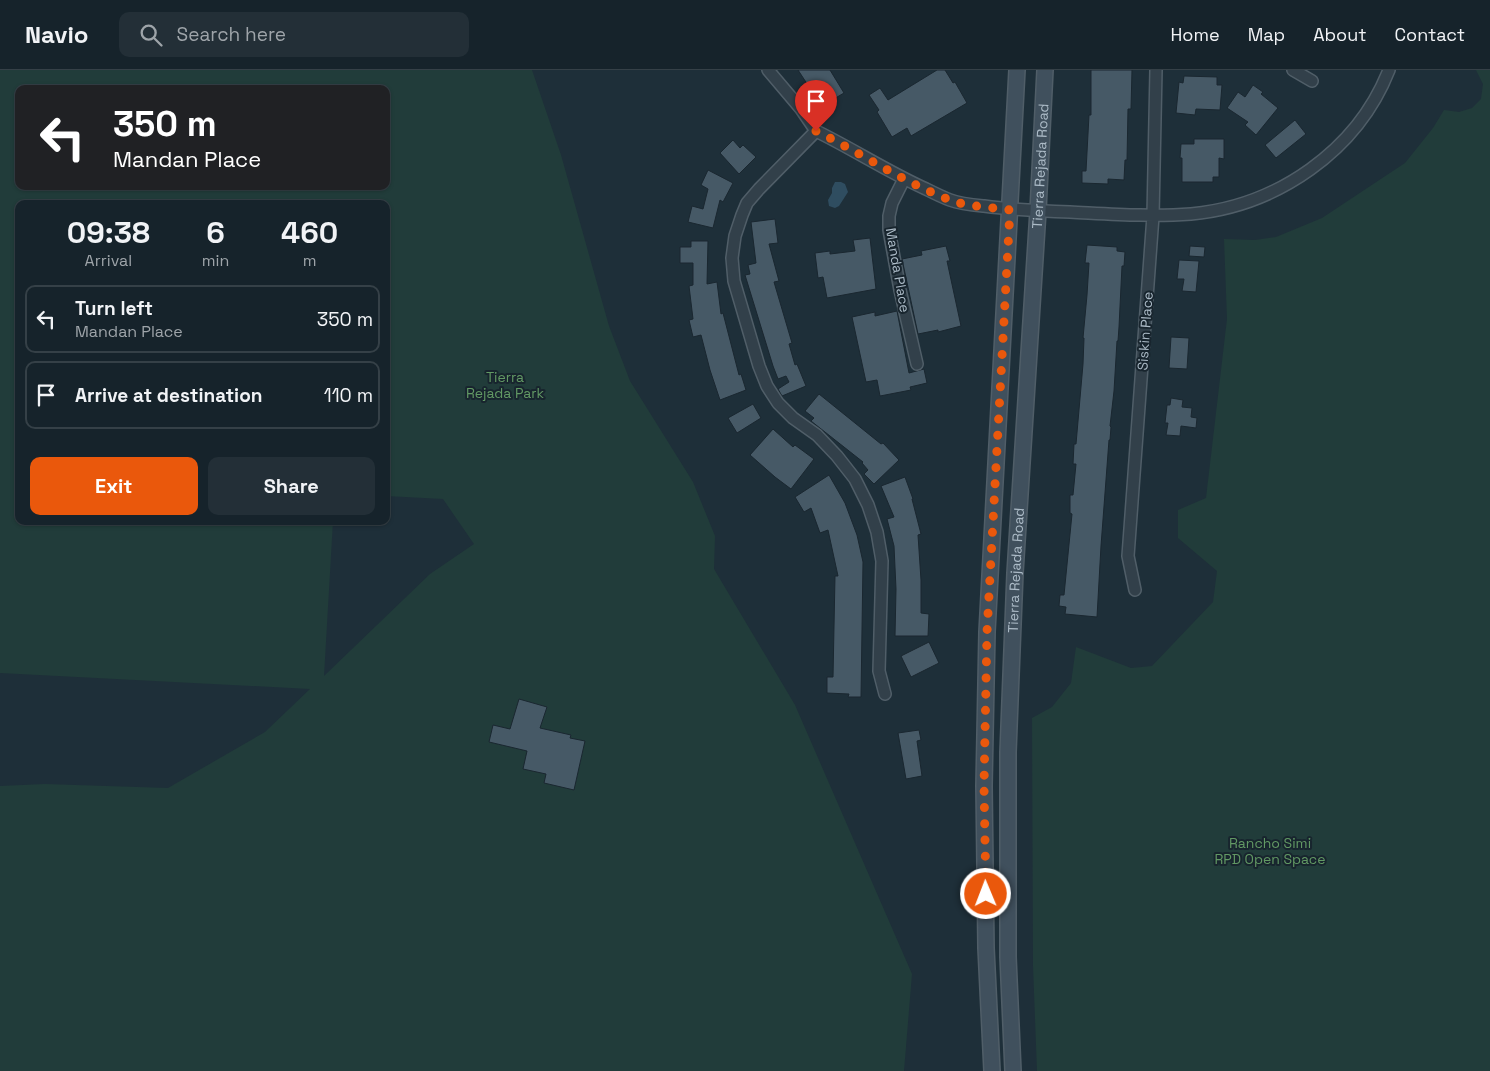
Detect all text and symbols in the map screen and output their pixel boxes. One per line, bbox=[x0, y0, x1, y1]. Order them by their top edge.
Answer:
search box bbox=[119, 12, 469, 57]
text: Navio bbox=[25, 19, 89, 50]
icon: search bbox=[137, 21, 165, 49]
text: Search here bbox=[177, 22, 286, 47]
text: Home bbox=[1171, 23, 1220, 46]
text: Map bbox=[1248, 23, 1285, 46]
text: About bbox=[1313, 23, 1367, 46]
text: Contact bbox=[1395, 23, 1465, 46]
pin bbox=[795, 80, 837, 131]
icon: arrive bbox=[802, 87, 830, 115]
text: 350 m bbox=[113, 102, 217, 146]
street label: Tierra Rejada Road bbox=[1028, 103, 1052, 229]
icon: left bbox=[30, 105, 95, 170]
text: Mandan Place bbox=[113, 145, 261, 173]
text: 09:38 bbox=[67, 213, 150, 252]
text: 6 bbox=[206, 213, 225, 252]
text: 460 bbox=[281, 213, 338, 252]
street label: Manda Place bbox=[882, 226, 914, 314]
text: Arrival bbox=[85, 250, 132, 271]
text: min bbox=[202, 250, 229, 271]
text: m bbox=[303, 250, 317, 271]
street label: Siskin Place bbox=[1133, 291, 1157, 371]
text: Turn left bbox=[75, 296, 153, 321]
icon: left bbox=[32, 305, 60, 333]
text: 350 m bbox=[317, 307, 373, 332]
text: Mandan Place bbox=[75, 321, 183, 342]
park label: Tierra Rejada Park bbox=[466, 368, 545, 402]
icon: arrive bbox=[32, 381, 60, 409]
text: Arrive at destination bbox=[75, 383, 263, 408]
text: 110 m bbox=[324, 383, 373, 408]
button: Exit bbox=[30, 457, 198, 515]
button: Share bbox=[208, 457, 375, 515]
street label: Tierra Rejada Road bbox=[1004, 507, 1028, 633]
park label: Rancho Simi RPD Open Space bbox=[1214, 834, 1326, 868]
position arrow bbox=[959, 867, 1011, 919]

